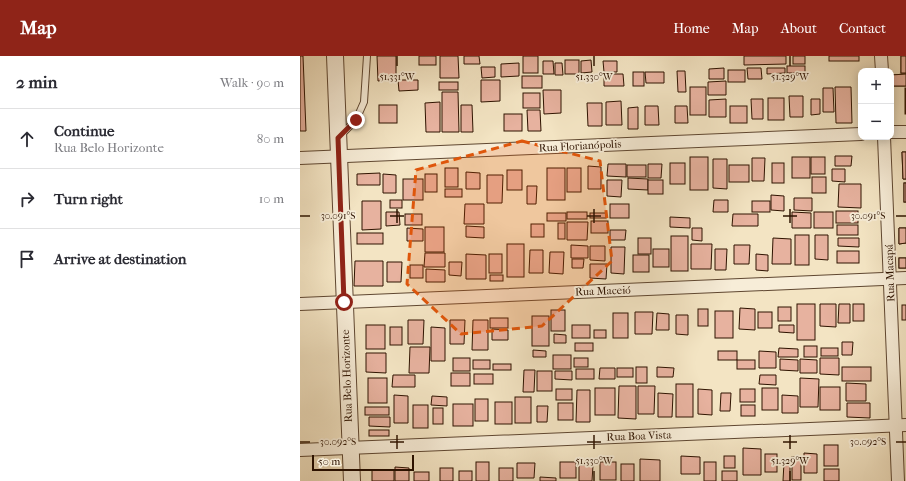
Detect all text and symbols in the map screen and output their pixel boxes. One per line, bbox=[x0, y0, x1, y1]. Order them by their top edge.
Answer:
text: Map bbox=[20, 17, 56, 39]
text: Home bbox=[673, 20, 710, 37]
text: Map bbox=[732, 20, 759, 37]
text: About bbox=[781, 20, 817, 37]
text: Contact bbox=[839, 20, 886, 37]
map controls bbox=[858, 68, 894, 140]
button: + bbox=[858, 68, 894, 104]
text: 51.331°W bbox=[379, 71, 416, 83]
text: 51.330°W bbox=[576, 71, 614, 83]
text: 51.329°W bbox=[771, 71, 810, 83]
text: 2 min bbox=[16, 72, 57, 92]
text: Walk · 90 m bbox=[220, 75, 284, 90]
button: − bbox=[858, 104, 894, 140]
route end bbox=[347, 111, 365, 129]
text: Continue bbox=[54, 122, 114, 140]
icon: ahead bbox=[16, 128, 38, 150]
text: 80 m bbox=[257, 131, 284, 146]
street label: Rua Florianópolis bbox=[538, 137, 622, 155]
text: Rua Belo Horizonte bbox=[54, 140, 164, 155]
icon: right bbox=[16, 188, 38, 210]
text: Turn right bbox=[54, 190, 123, 208]
text: 10 m bbox=[259, 191, 284, 206]
text: 30.091°S bbox=[321, 210, 355, 222]
text: 30.091°S bbox=[851, 210, 885, 222]
street label: Rua Macapá bbox=[882, 243, 898, 302]
icon: arrive bbox=[16, 248, 38, 270]
text: Arrive at destination bbox=[54, 250, 186, 268]
street label: Rua Maceió bbox=[575, 284, 631, 298]
route start bbox=[335, 293, 353, 311]
street label: Rua Belo Horizonte bbox=[339, 329, 355, 423]
street label: Rua Boa Vista bbox=[606, 428, 673, 444]
text: 30.092°S bbox=[320, 436, 356, 448]
text: 30.092°S bbox=[850, 436, 886, 448]
scale bar bbox=[312, 453, 414, 472]
text: 50 m bbox=[318, 455, 340, 468]
text: 51.330°W bbox=[576, 455, 614, 467]
text: 51.329°W bbox=[771, 455, 810, 467]

